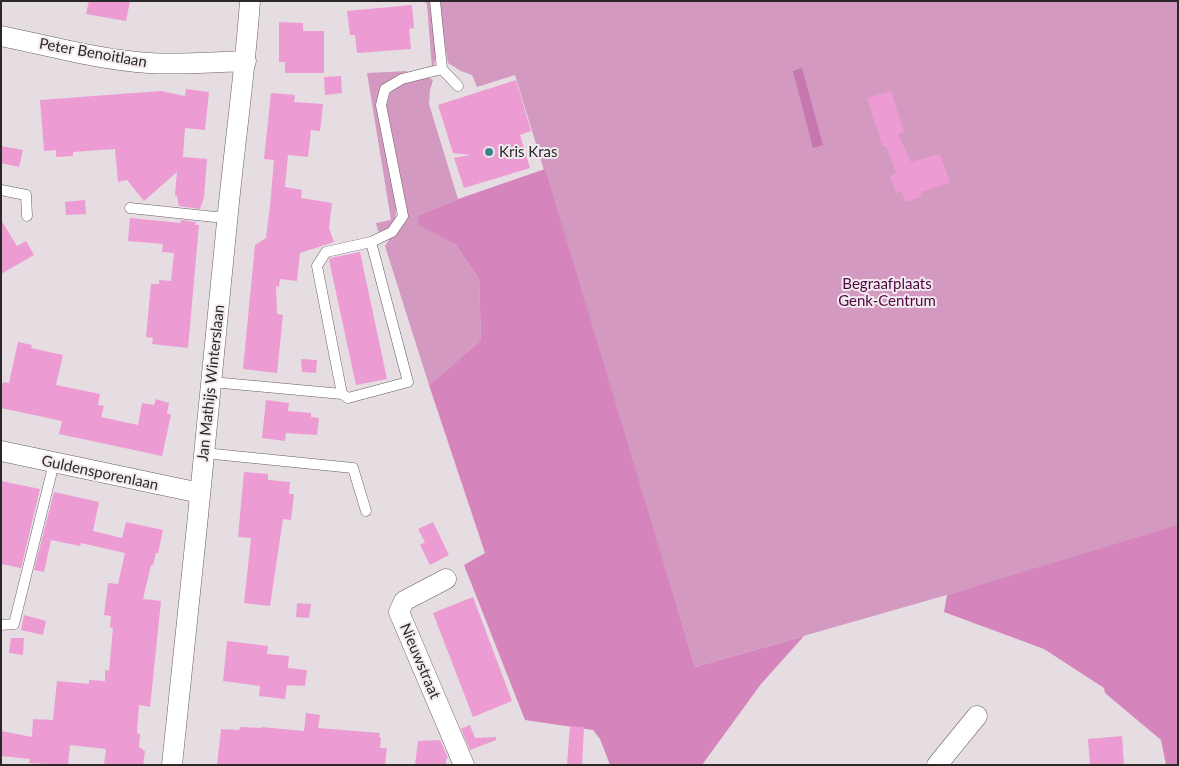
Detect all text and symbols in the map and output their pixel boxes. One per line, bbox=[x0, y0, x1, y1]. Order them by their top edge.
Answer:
street label: Peter Benoitlaan bbox=[38, 35, 148, 71]
place label: Kris Kras bbox=[499, 143, 558, 161]
marker: Kris Kras bbox=[483, 146, 495, 158]
park label: Begraafplaats Genk-Centrum bbox=[838, 275, 936, 310]
street label: Jan Mathijs Winterslaan bbox=[194, 304, 228, 462]
street label: Guldensporenlaan bbox=[40, 452, 160, 494]
street label: Nieuwstraat bbox=[396, 621, 444, 701]

